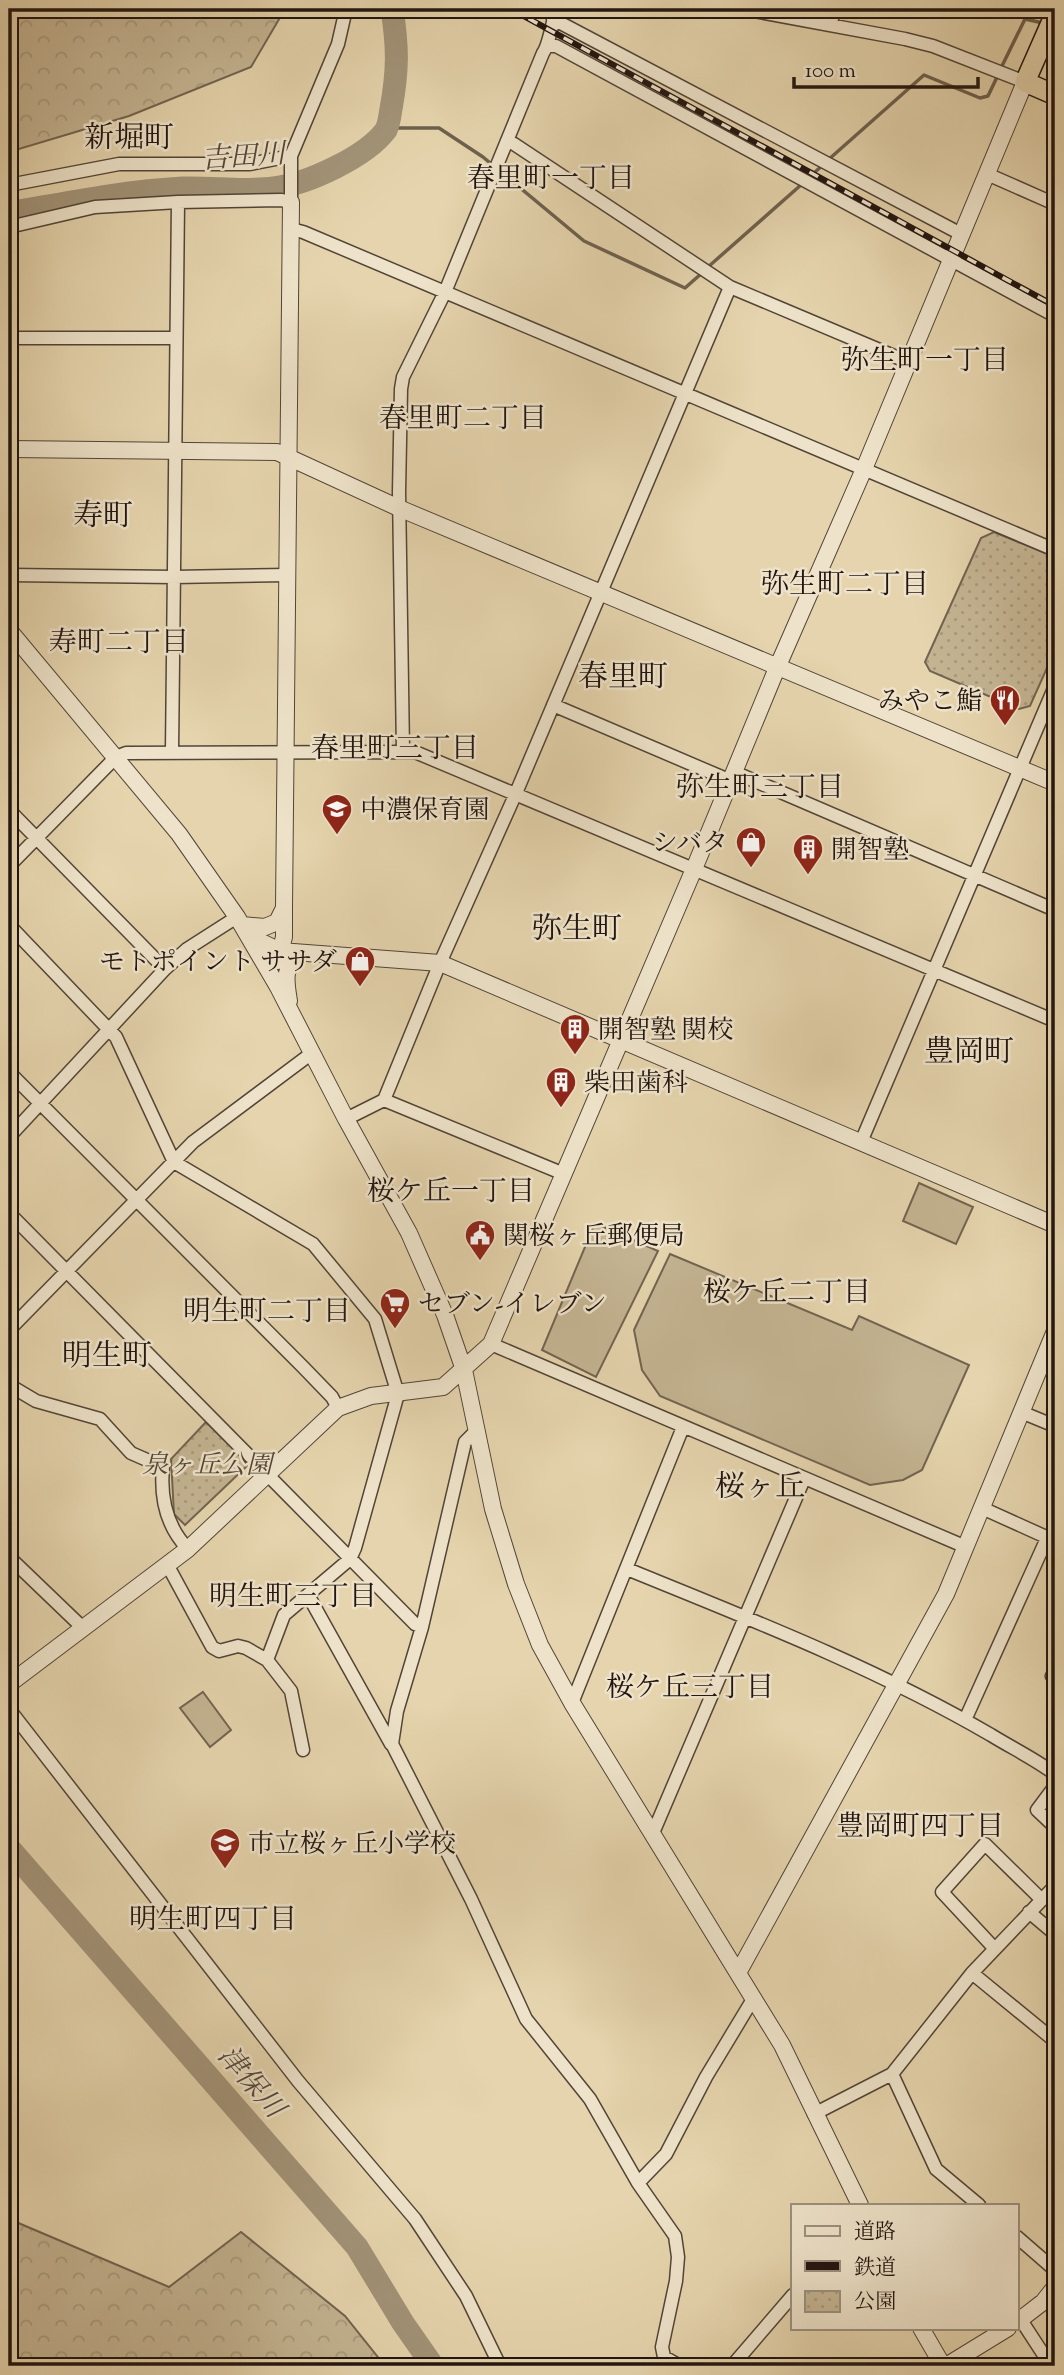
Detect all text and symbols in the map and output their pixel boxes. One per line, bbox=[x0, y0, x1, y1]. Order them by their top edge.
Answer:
scale bar bbox=[794, 46, 978, 90]
text: 100 m bbox=[805, 57, 856, 87]
district label: 新堀町 bbox=[84, 118, 174, 161]
water label: 吉田川 bbox=[200, 135, 289, 181]
district label: 春里町一丁目 bbox=[467, 160, 635, 200]
district label: 弥生町一丁目 bbox=[841, 342, 1009, 382]
district label: 春里町二丁目 bbox=[379, 400, 547, 440]
district label: 寿町 bbox=[73, 496, 133, 539]
district label: 弥生町二丁目 bbox=[761, 566, 929, 606]
district label: 寿町二丁目 bbox=[49, 624, 189, 664]
district label: 春里町 bbox=[578, 657, 668, 700]
restaurant icon: みやこ鮨 bbox=[988, 683, 1022, 727]
place label: みやこ鮨 bbox=[878, 684, 982, 721]
district label: 春里町三丁目 bbox=[311, 730, 479, 770]
district label: 弥生町三丁目 bbox=[676, 769, 844, 809]
school or university icon: 中濃保育園 bbox=[320, 792, 354, 836]
place label: 中濃保育園 bbox=[360, 793, 490, 830]
shop icon: シバタ bbox=[734, 825, 768, 869]
place label: シバタ bbox=[652, 826, 728, 863]
building icon: 開智塾 bbox=[791, 832, 825, 876]
place label: 開智塾 bbox=[831, 833, 909, 870]
district label: 弥生町 bbox=[532, 909, 622, 952]
shop icon: モトポイント ササダ bbox=[343, 944, 377, 988]
place label: モトポイント ササダ bbox=[99, 945, 337, 982]
building icon: 開智塾 関校 bbox=[558, 1012, 592, 1056]
place label: 開智塾 関校 bbox=[598, 1013, 734, 1050]
district label: 豊岡町 bbox=[924, 1032, 1014, 1075]
building icon: 柴田歯科 bbox=[544, 1065, 578, 1109]
place label: 柴田歯科 bbox=[584, 1066, 688, 1103]
district label: 桜ケ丘一丁目 bbox=[367, 1173, 535, 1213]
public building icon: 関桜ヶ丘郵便局 bbox=[463, 1218, 497, 1262]
place label: 関桜ヶ丘郵便局 bbox=[503, 1219, 685, 1256]
district label: 桜ケ丘二丁目 bbox=[703, 1274, 871, 1314]
supermarket icon: セブン-イレブン bbox=[378, 1286, 412, 1330]
place label: セブン-イレブン bbox=[418, 1287, 607, 1324]
district label: 明生町二丁目 bbox=[183, 1293, 351, 1333]
district label: 明生町 bbox=[62, 1336, 152, 1379]
park label: 泉ヶ丘公園 bbox=[142, 1448, 276, 1485]
district label: 桜ヶ丘 bbox=[715, 1467, 805, 1510]
district label: 明生町三丁目 bbox=[209, 1578, 377, 1618]
district label: 桜ケ丘三丁目 bbox=[606, 1669, 774, 1709]
district label: 豊岡町四丁目 bbox=[836, 1808, 1004, 1848]
school or university icon: 市立桜ヶ丘小学校 bbox=[208, 1826, 242, 1870]
place label: 市立桜ヶ丘小学校 bbox=[248, 1827, 456, 1864]
district label: 明生町四丁目 bbox=[129, 1901, 297, 1941]
water label: 津保川 bbox=[207, 2038, 294, 2130]
legend bbox=[791, 2204, 1018, 2330]
text: 道路 bbox=[854, 2218, 896, 2248]
text: 鉄道 bbox=[854, 2254, 896, 2284]
text: 公園 bbox=[854, 2288, 896, 2318]

